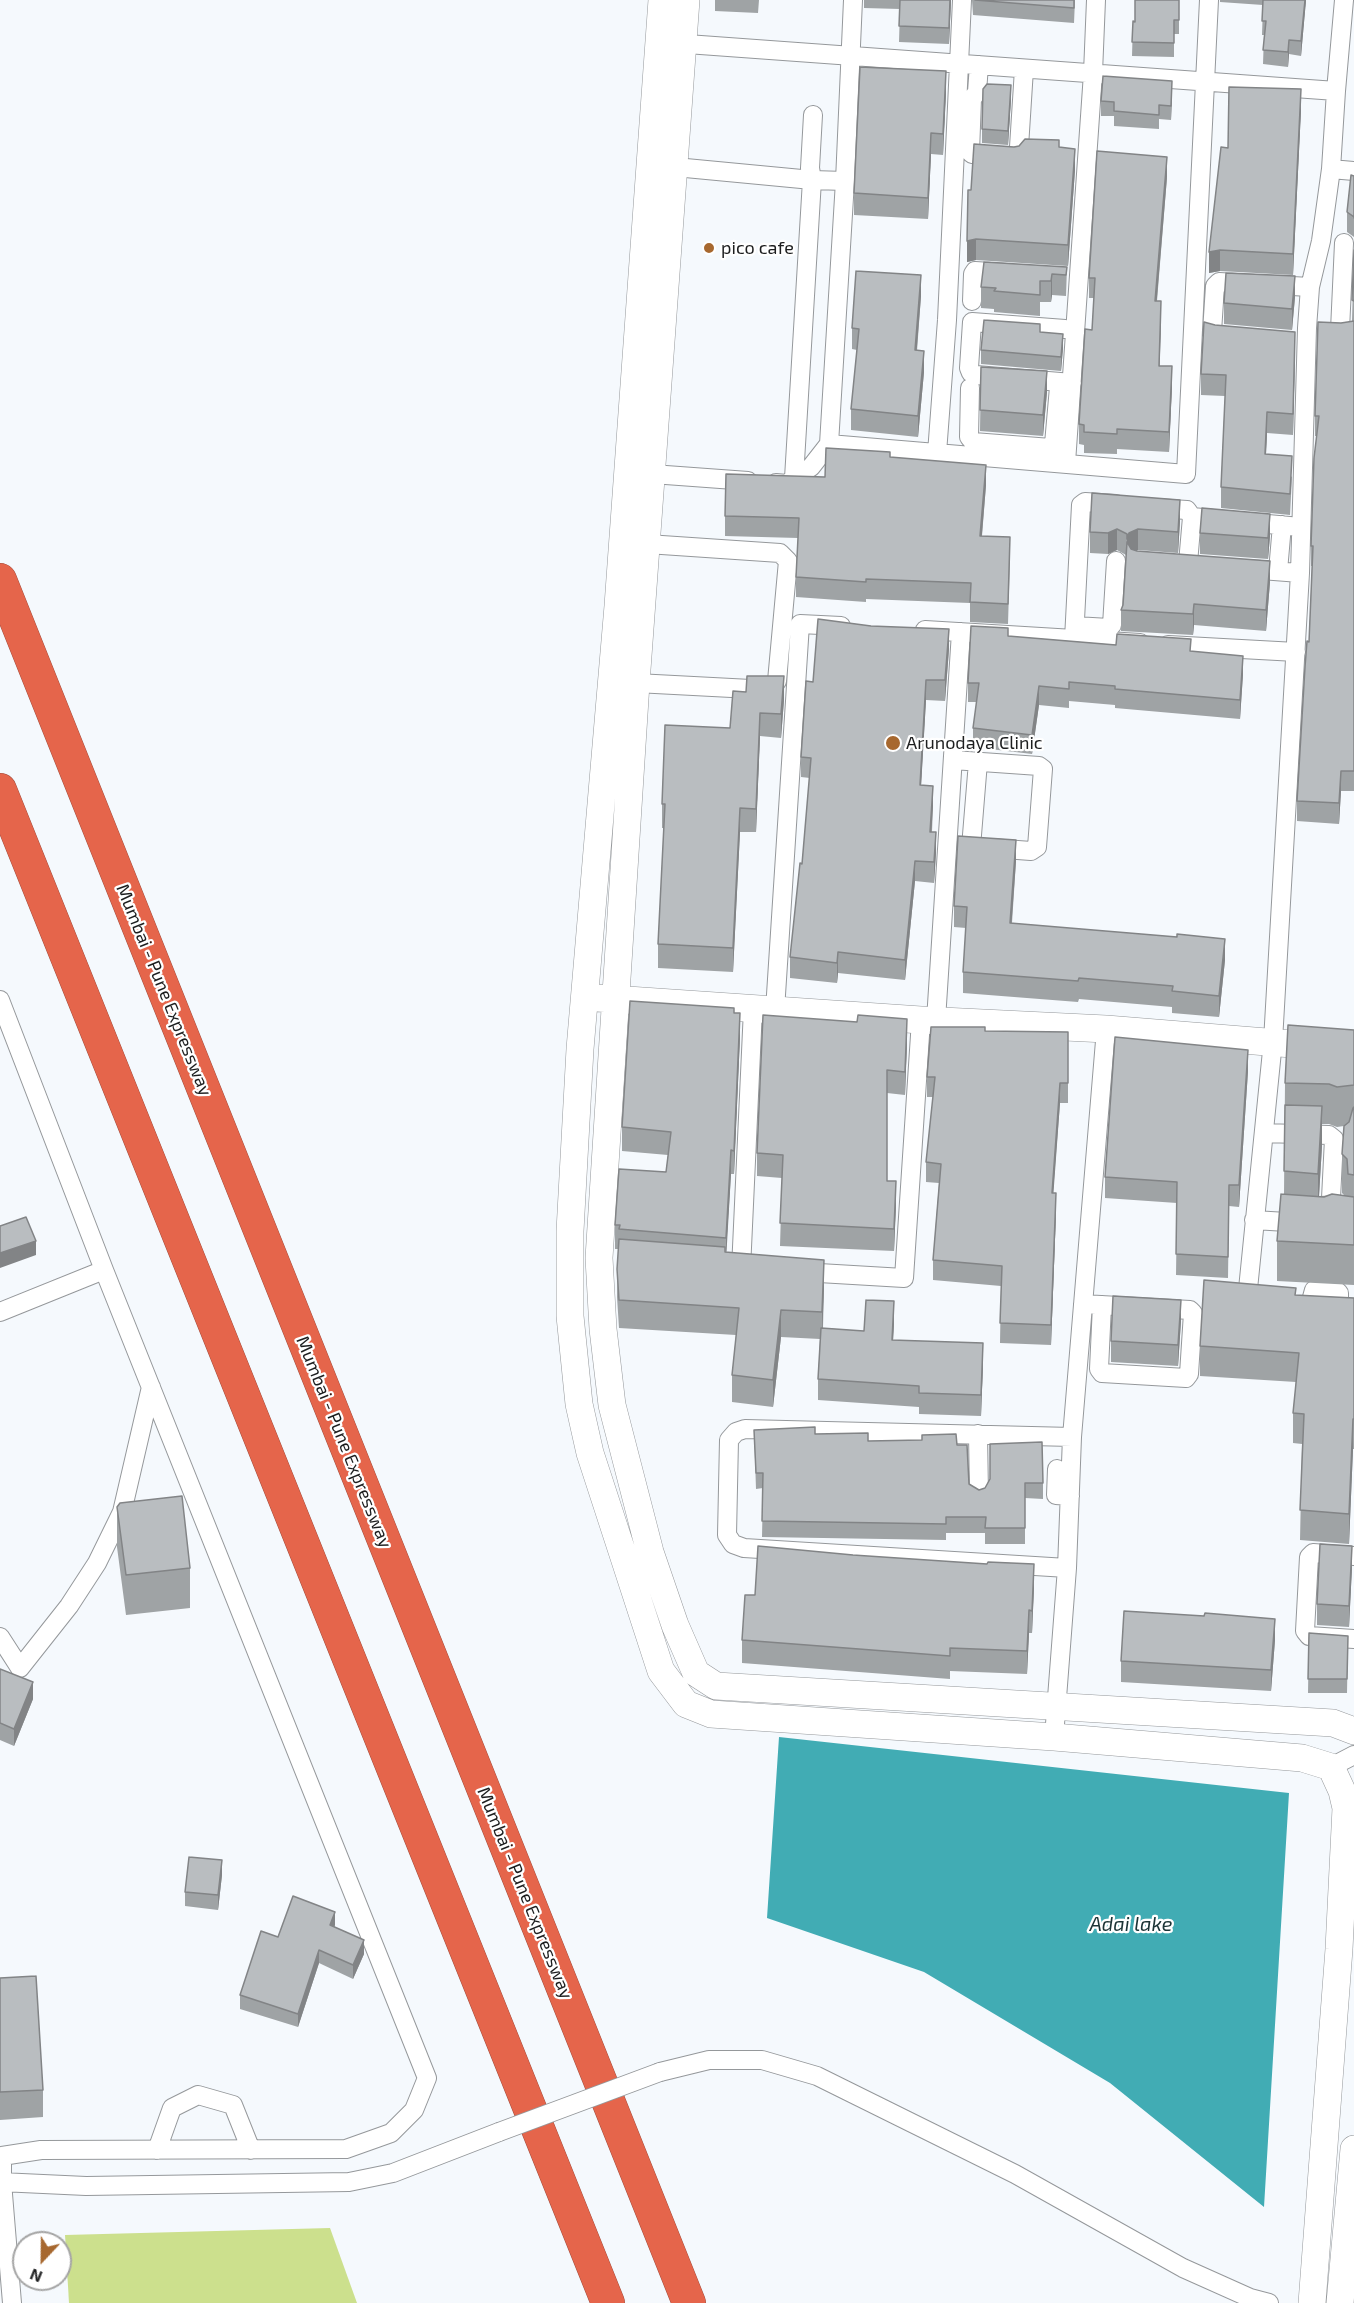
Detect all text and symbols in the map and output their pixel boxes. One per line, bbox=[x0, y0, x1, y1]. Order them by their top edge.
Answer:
place label: pico cafe bbox=[721, 237, 794, 259]
marker: pico cafe bbox=[702, 241, 716, 255]
place label: Arunodaya Clinic bbox=[906, 732, 1043, 754]
marker: Arunodaya Clinic bbox=[884, 734, 902, 752]
street label: Mumbai - Pune Expressway bbox=[112, 881, 216, 1099]
street label: Mumbai - Pune Expressway bbox=[292, 1333, 396, 1551]
street label: Mumbai - Pune Expressway bbox=[473, 1784, 577, 2002]
water label: Adai lake bbox=[1089, 1912, 1173, 1936]
north arrow bbox=[12, 2231, 72, 2291]
text: N bbox=[27, 2265, 45, 2287]

